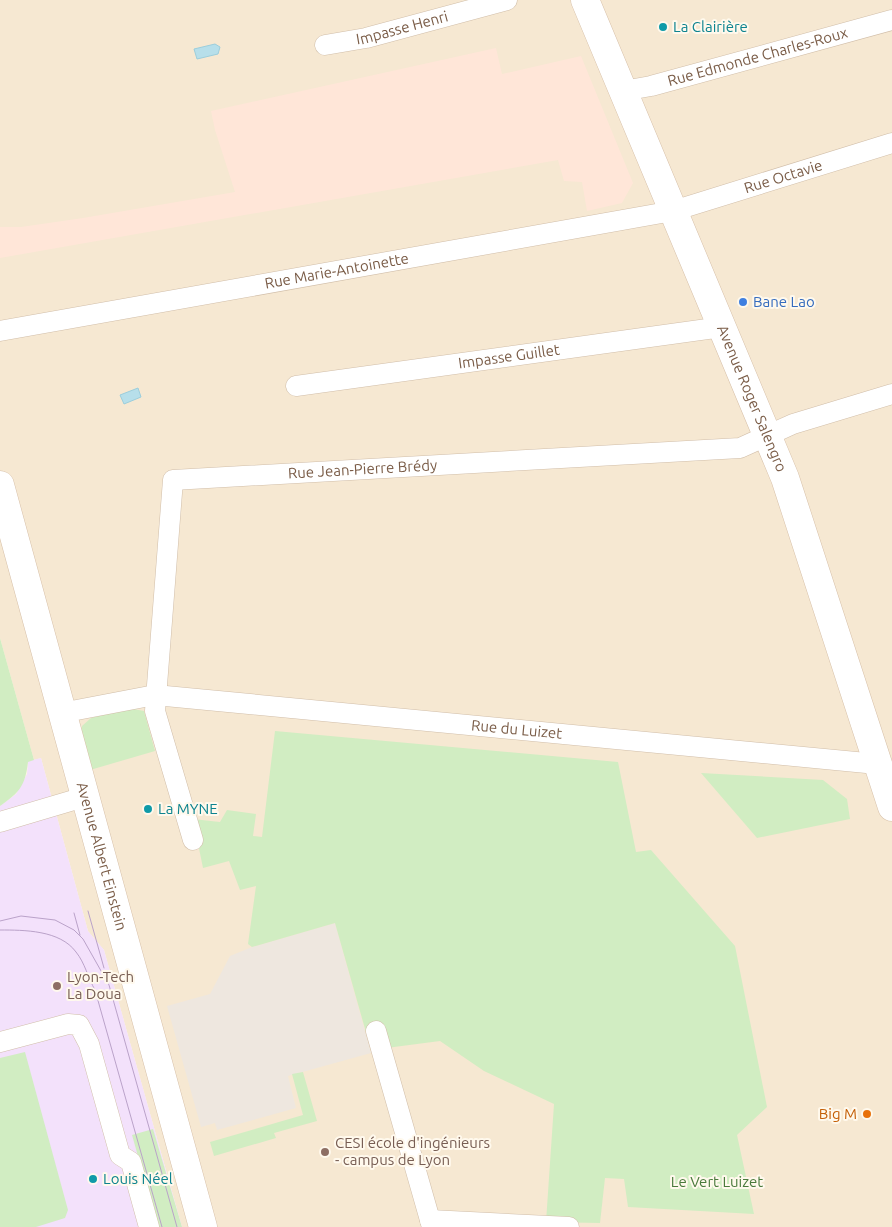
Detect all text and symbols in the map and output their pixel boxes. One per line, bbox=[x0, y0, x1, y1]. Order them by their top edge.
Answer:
street label: Impasse Henri bbox=[355, 7, 450, 48]
place label: La Clairière bbox=[673, 18, 748, 35]
marker: La Clairière bbox=[657, 21, 669, 33]
street label: Rue Edmonde Charles-Roux bbox=[666, 23, 850, 89]
street label: Rue Octavie bbox=[742, 156, 824, 196]
street label: Rue Marie-Antoinette bbox=[263, 249, 410, 292]
place label: Bane Lao bbox=[753, 293, 815, 310]
marker: Bane Lao bbox=[737, 296, 749, 308]
street label: Avenue Roger Salengro bbox=[714, 322, 790, 474]
street label: Impasse Guillet bbox=[457, 341, 561, 371]
street label: Rue Jean-Pierre Brédy bbox=[287, 456, 438, 482]
street label: Rue du Luizet bbox=[470, 716, 563, 742]
street label: Avenue Albert Einstein bbox=[74, 780, 131, 932]
place label: La MYNE bbox=[158, 800, 218, 817]
marker: La MYNE bbox=[142, 803, 154, 815]
place label: Lyon-Tech La Doua bbox=[67, 968, 134, 1002]
marker: Lyon-Tech La Doua bbox=[51, 980, 63, 992]
place label: Big M bbox=[819, 1105, 857, 1122]
marker: Big M bbox=[861, 1108, 873, 1120]
place label: CESI école d'ingénieurs - campus de Lyon bbox=[335, 1134, 490, 1168]
marker: CESI école d'ingénieurs - campus de Lyon bbox=[319, 1146, 331, 1158]
place label: Louis Néel bbox=[103, 1170, 173, 1187]
marker: Louis Néel bbox=[87, 1173, 99, 1185]
park label: Le Vert Luizet bbox=[671, 1173, 763, 1190]

